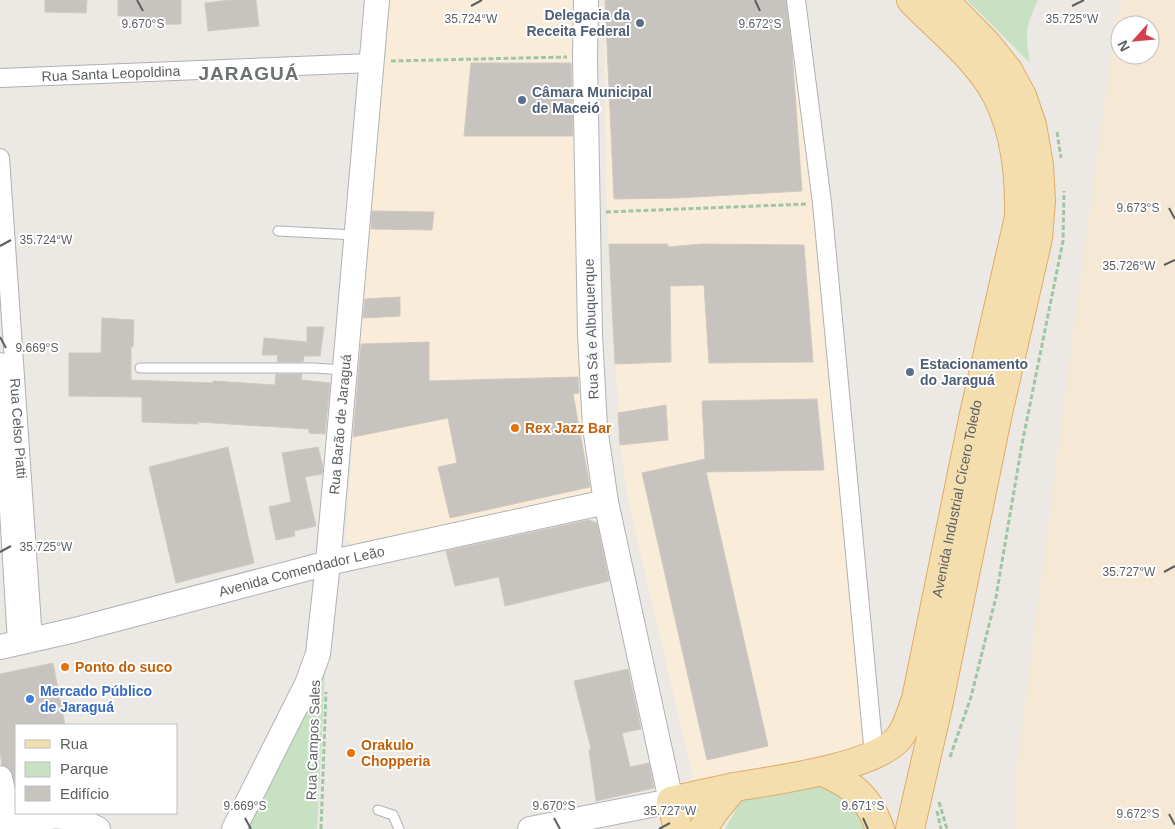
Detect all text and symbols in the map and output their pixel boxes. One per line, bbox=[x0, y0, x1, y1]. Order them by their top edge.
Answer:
place label: Delegacia da Receita Federal bbox=[527, 7, 630, 39]
text: 35.724°W bbox=[445, 12, 498, 26]
text: 35.725°W bbox=[1046, 12, 1099, 26]
north arrow bbox=[1110, 15, 1160, 65]
text: 9.670°S bbox=[122, 17, 164, 31]
marker: Delegacia da Receita Federal bbox=[634, 17, 646, 29]
text: 9.672°S bbox=[739, 17, 781, 31]
text: N bbox=[1114, 38, 1133, 54]
street label: Rua Santa Leopoldina bbox=[41, 63, 181, 84]
district label: JARAGUÁ bbox=[199, 63, 299, 84]
place label: Câmara Municipal de Maceió bbox=[532, 84, 652, 116]
marker: Câmara Municipal de Maceió bbox=[516, 94, 528, 106]
text: 9.673°S bbox=[1117, 201, 1159, 215]
text: 35.724°W bbox=[20, 233, 73, 247]
street label: Rua Sá e Albuquerque bbox=[581, 258, 601, 400]
text: 35.726°W bbox=[1103, 259, 1156, 273]
text: 9.669°S bbox=[16, 341, 58, 355]
street label: Rua Barão de Jaraguá bbox=[326, 353, 354, 495]
place label: Estacionamento do Jaraguá bbox=[920, 356, 1028, 388]
marker: Estacionamento do Jaraguá bbox=[904, 366, 916, 378]
street label: Rua Celso Piatti bbox=[7, 378, 30, 479]
street label: Avenida Industrial Cícero Toledo bbox=[929, 398, 985, 599]
place label: Rex Jazz Bar bbox=[525, 420, 612, 436]
marker: Rex Jazz Bar bbox=[509, 422, 521, 434]
text: 35.725°W bbox=[20, 540, 73, 554]
street label: Avenida Comendador Leão bbox=[217, 543, 386, 600]
text: 35.727°W bbox=[1103, 565, 1156, 579]
place label: Ponto do suco bbox=[75, 659, 172, 675]
marker: Ponto do suco bbox=[59, 661, 71, 673]
street label: Rua Campos Sales bbox=[303, 679, 323, 801]
place label: Mercado Público de Jaraguá bbox=[40, 683, 152, 715]
marker: Mercado Público de Jaraguá bbox=[24, 693, 36, 705]
legend bbox=[15, 724, 178, 814]
text: Rua bbox=[60, 735, 88, 752]
place label: Orakulo Chopperia bbox=[361, 737, 430, 769]
marker: Orakulo Chopperia bbox=[345, 747, 357, 759]
text: Parque bbox=[60, 760, 108, 777]
text: Edifício bbox=[60, 785, 109, 802]
text: 9.669°S bbox=[224, 799, 266, 813]
text: 9.670°S bbox=[533, 799, 575, 813]
text: 9.671°S bbox=[842, 799, 884, 813]
text: 35.727°W bbox=[644, 804, 697, 818]
text: 9.672°S bbox=[1117, 807, 1159, 821]

